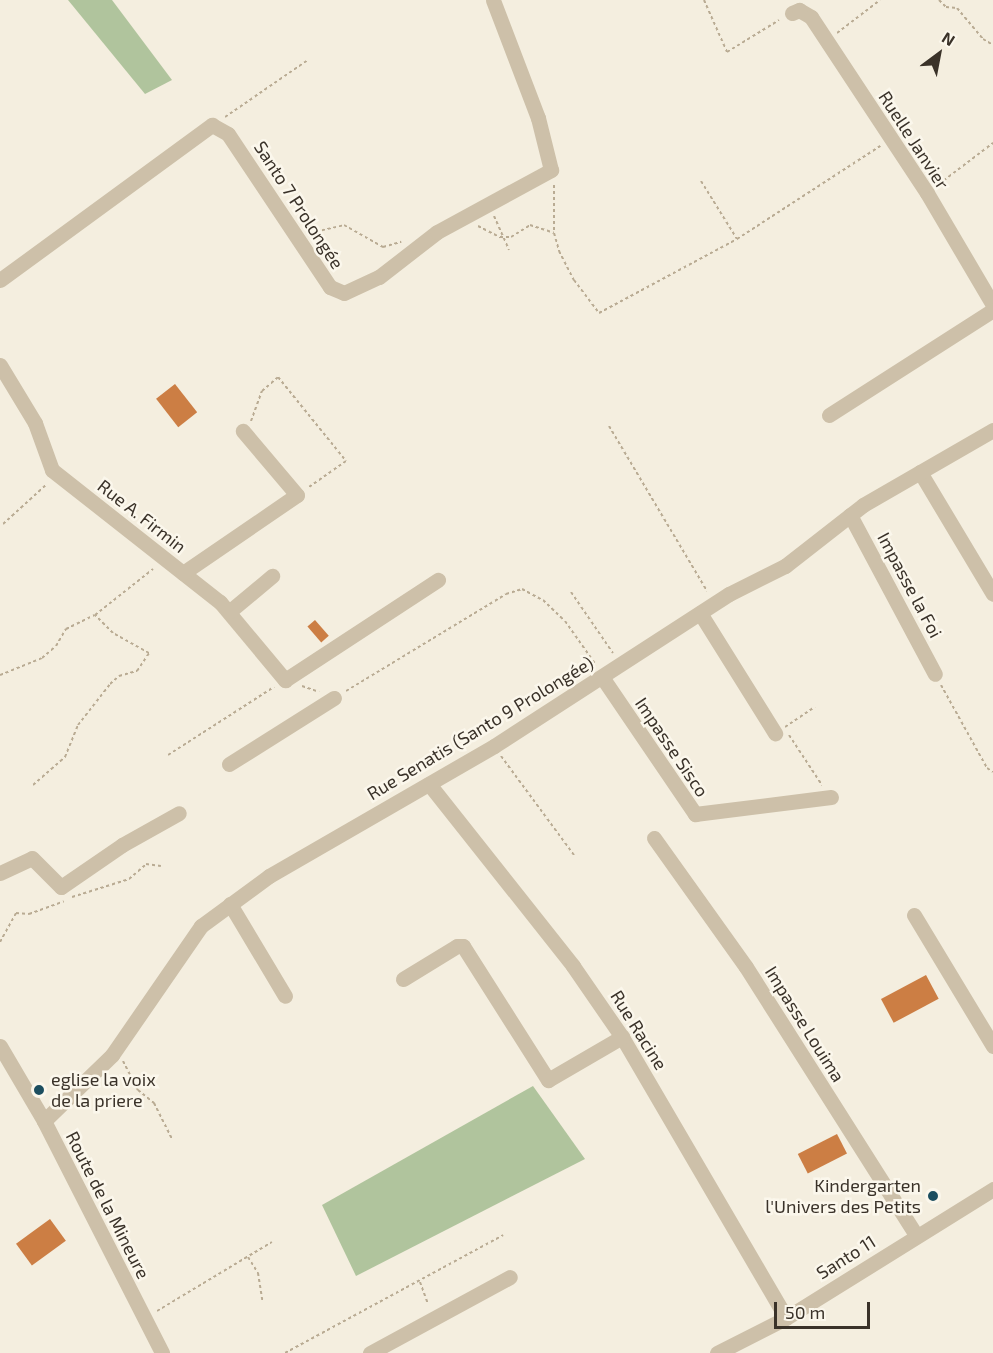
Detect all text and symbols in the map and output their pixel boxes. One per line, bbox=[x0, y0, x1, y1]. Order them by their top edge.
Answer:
north arrow bbox=[909, 24, 969, 84]
text: N bbox=[939, 27, 959, 49]
street label: Ruelle Janvier bbox=[874, 87, 954, 193]
street label: Santo 7 Prolongée bbox=[250, 137, 348, 273]
street label: Rue A. Firmin bbox=[93, 475, 191, 557]
street label: Impasse la Foi bbox=[873, 529, 947, 641]
street label: Rue Senatis (Santo 9 Prolongée) bbox=[363, 652, 597, 804]
street label: Impasse Sisco bbox=[631, 693, 713, 801]
street label: Impasse Louima bbox=[761, 962, 849, 1086]
street label: Rue Racine bbox=[606, 986, 672, 1074]
place label: eglise la voix de la priere bbox=[51, 1069, 156, 1112]
marker: eglise la voix de la priere bbox=[32, 1083, 46, 1097]
street label: Route de la Mineure bbox=[61, 1128, 155, 1282]
place label: Kindergarten l'Univers des Petits bbox=[765, 1175, 921, 1218]
marker: Kindergarten l'Univers des Petits bbox=[926, 1189, 940, 1203]
street label: Santo 11 bbox=[812, 1230, 880, 1284]
scale bar bbox=[777, 1290, 873, 1328]
text: 50 m bbox=[785, 1301, 825, 1323]

